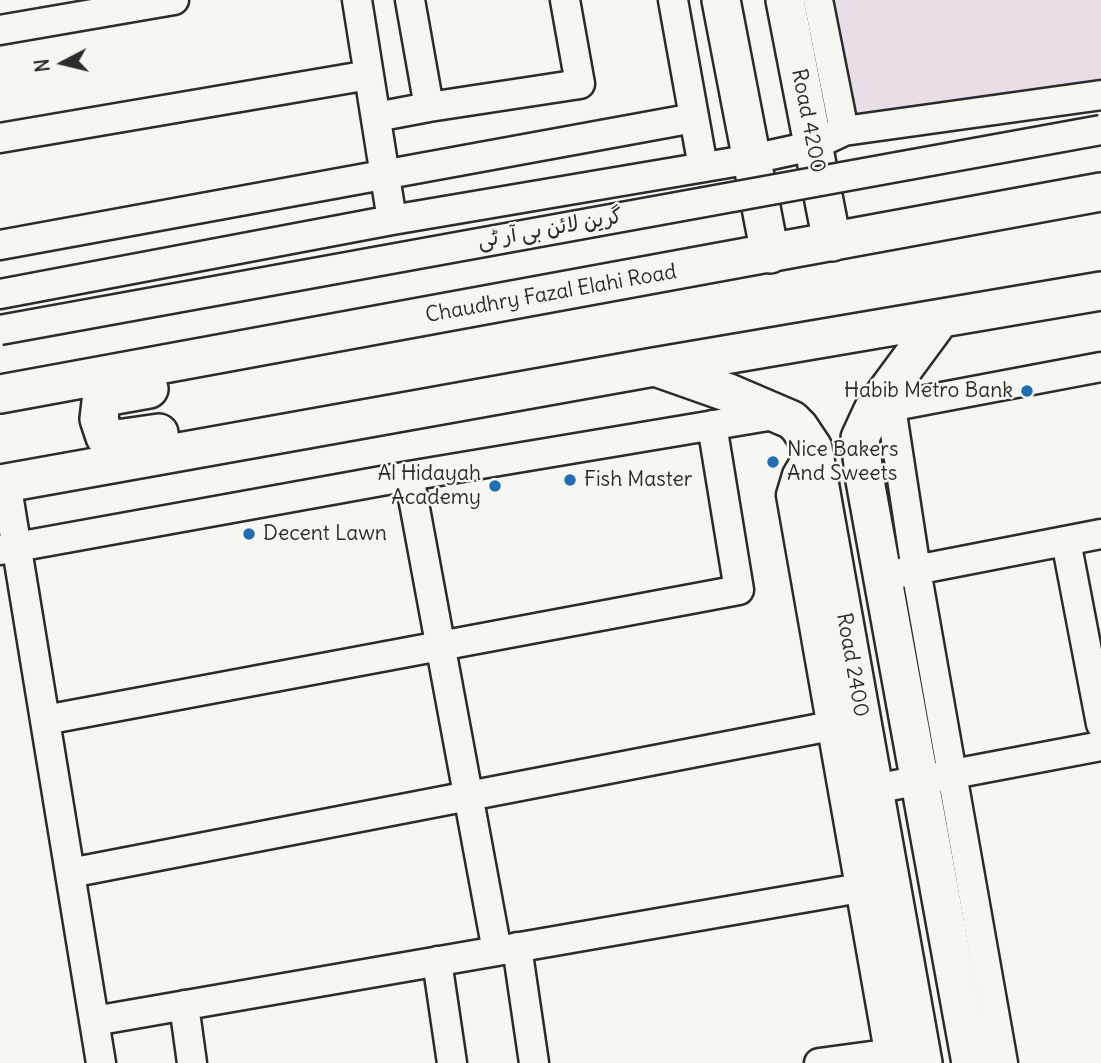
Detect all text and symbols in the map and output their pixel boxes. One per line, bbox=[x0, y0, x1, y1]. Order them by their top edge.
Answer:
north arrow bbox=[28, 28, 98, 98]
text: N bbox=[29, 58, 55, 74]
street label: Road 4200 bbox=[786, 67, 830, 175]
street label: گرین لائن بی آر ٹی bbox=[476, 204, 624, 254]
street label: Chaudhry Fazal Elahi Road bbox=[423, 259, 679, 329]
place label: Habib Metro Bank bbox=[844, 378, 1013, 404]
marker: Habib Metro Bank bbox=[1019, 383, 1035, 399]
place label: Nice Bakers And Sweets bbox=[787, 437, 898, 487]
marker: Nice Bakers And Sweets bbox=[765, 454, 781, 470]
place label: Al Hidayah Academy bbox=[378, 461, 481, 511]
place label: Fish Master bbox=[584, 467, 692, 493]
marker: Fish Master bbox=[562, 472, 578, 488]
marker: Al Hidayah Academy bbox=[487, 478, 503, 494]
place label: Decent Lawn bbox=[263, 521, 387, 547]
marker: Decent Lawn bbox=[241, 526, 257, 542]
street label: Road 2400 bbox=[830, 611, 874, 719]

